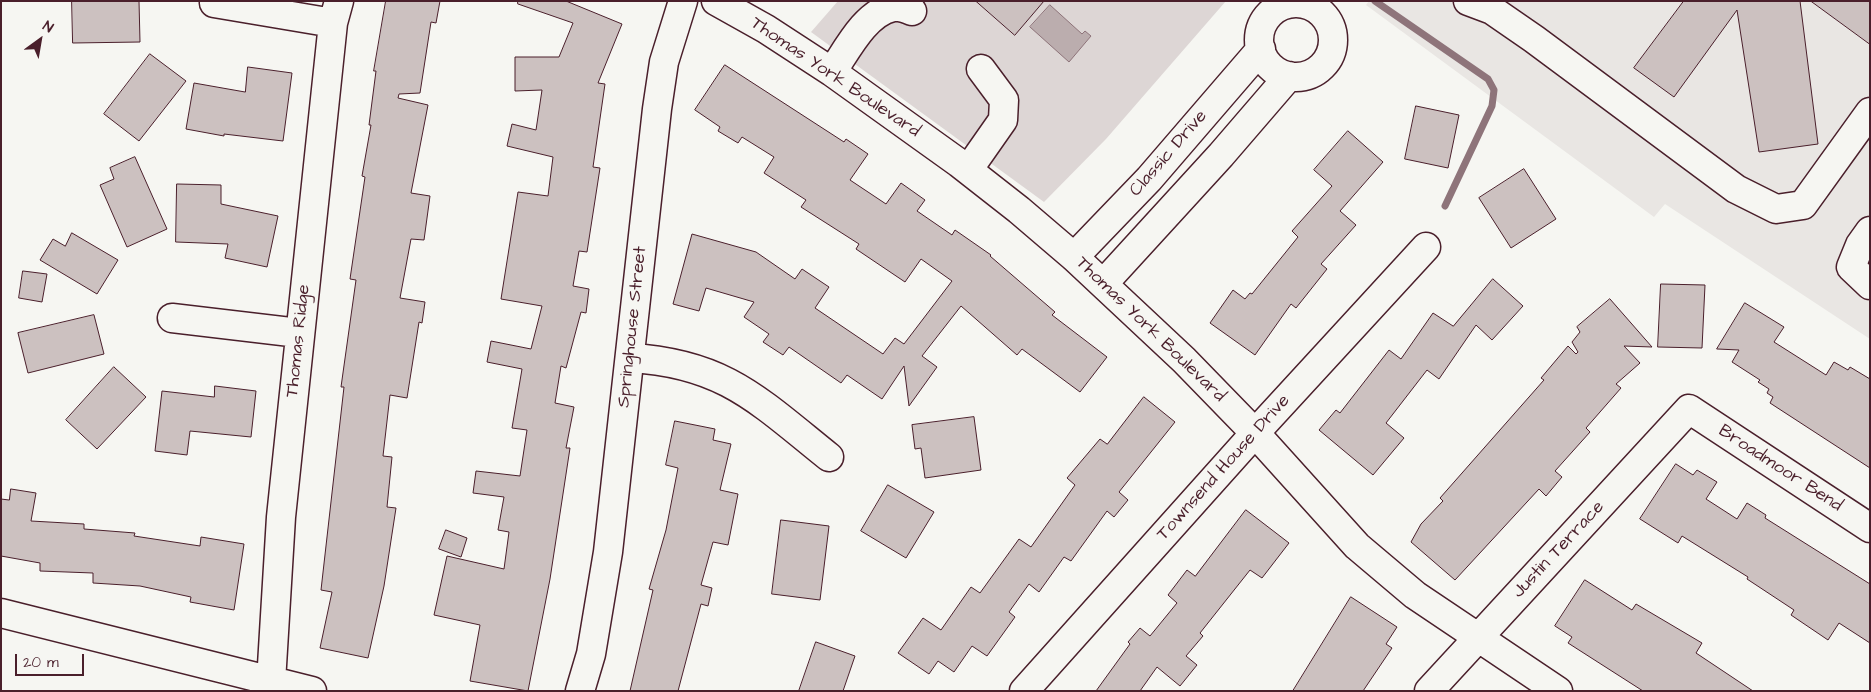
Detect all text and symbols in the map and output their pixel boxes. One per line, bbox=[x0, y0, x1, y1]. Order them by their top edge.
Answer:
street label: Thomas York Boulevard bbox=[746, 13, 924, 143]
north arrow bbox=[15, 15, 65, 65]
text: N bbox=[39, 16, 57, 38]
street label: Classic Drive bbox=[1126, 106, 1212, 202]
street label: Springhouse Street bbox=[614, 245, 652, 409]
street label: Thomas York Boulevard bbox=[1071, 253, 1229, 407]
street label: Thomas Ridge bbox=[282, 283, 316, 399]
street label: Townsend House Drive bbox=[1153, 391, 1295, 545]
street label: Broadmoor Bend bbox=[1714, 421, 1846, 517]
street label: Justin Terrace bbox=[1508, 497, 1610, 603]
scale bar bbox=[18, 644, 86, 676]
text: 20 m bbox=[23, 652, 59, 673]

